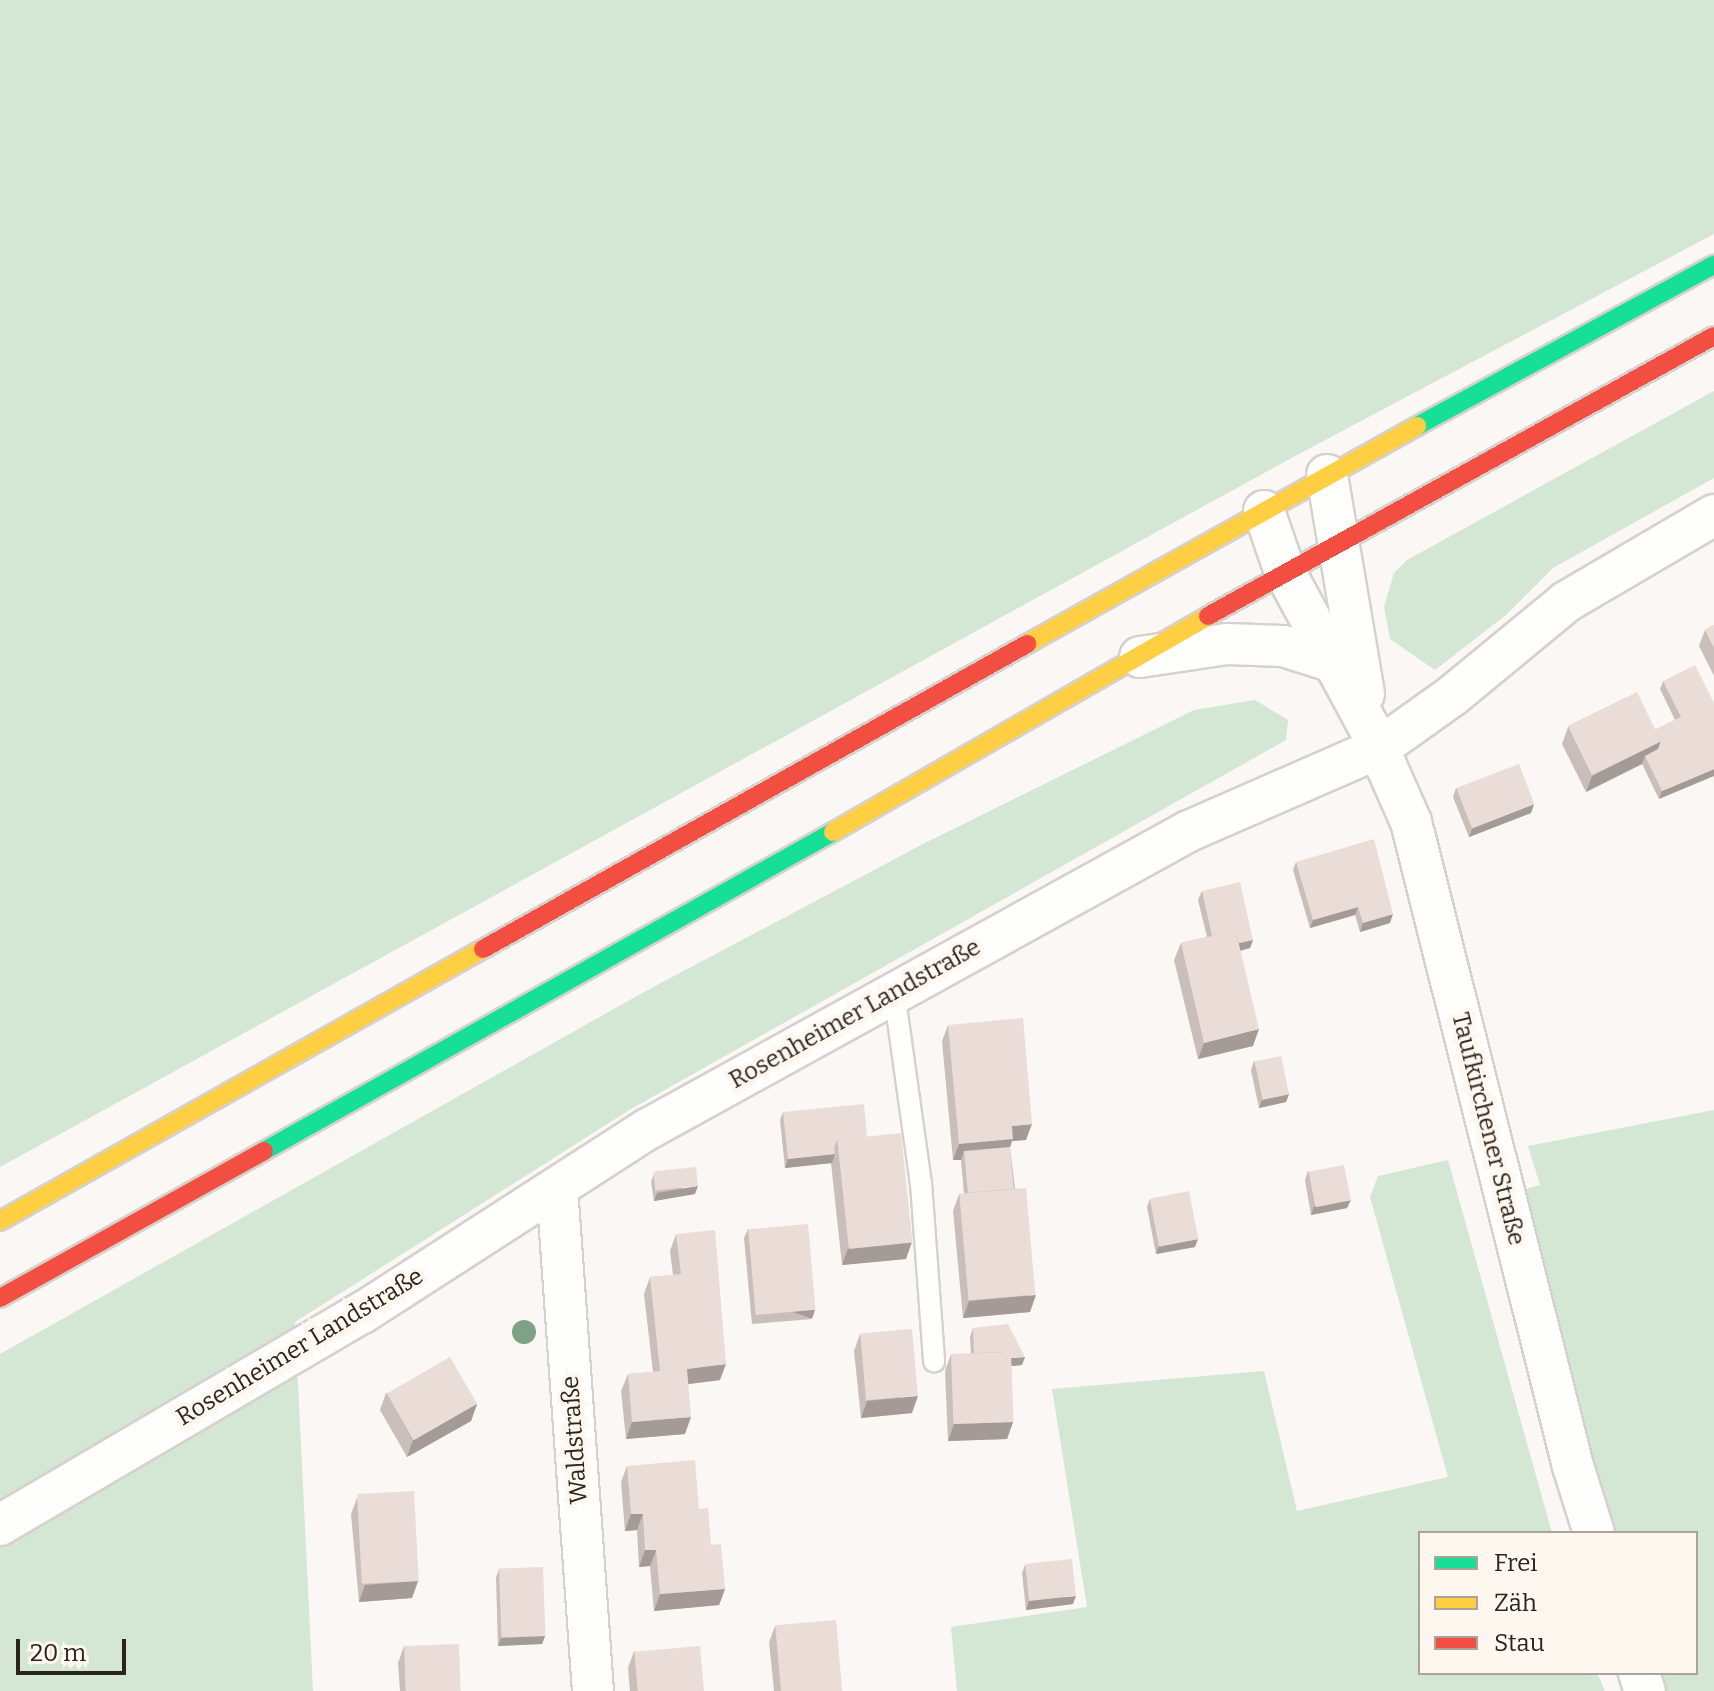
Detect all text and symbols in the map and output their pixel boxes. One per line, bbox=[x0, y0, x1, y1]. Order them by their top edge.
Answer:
street label: Rosenheimer Landstraße bbox=[724, 933, 986, 1095]
street label: Taufkirchener Straße bbox=[1445, 1010, 1531, 1248]
street label: Rosenheimer Landstraße bbox=[171, 1262, 429, 1432]
street label: Waldstraße bbox=[556, 1375, 594, 1505]
legend bbox=[1418, 1531, 1698, 1675]
text: Frei bbox=[1494, 1549, 1537, 1577]
text: Zäh bbox=[1494, 1589, 1537, 1617]
scale bar bbox=[20, 1623, 130, 1673]
text: Stau bbox=[1494, 1629, 1545, 1657]
text: 20 m bbox=[30, 1639, 86, 1667]

